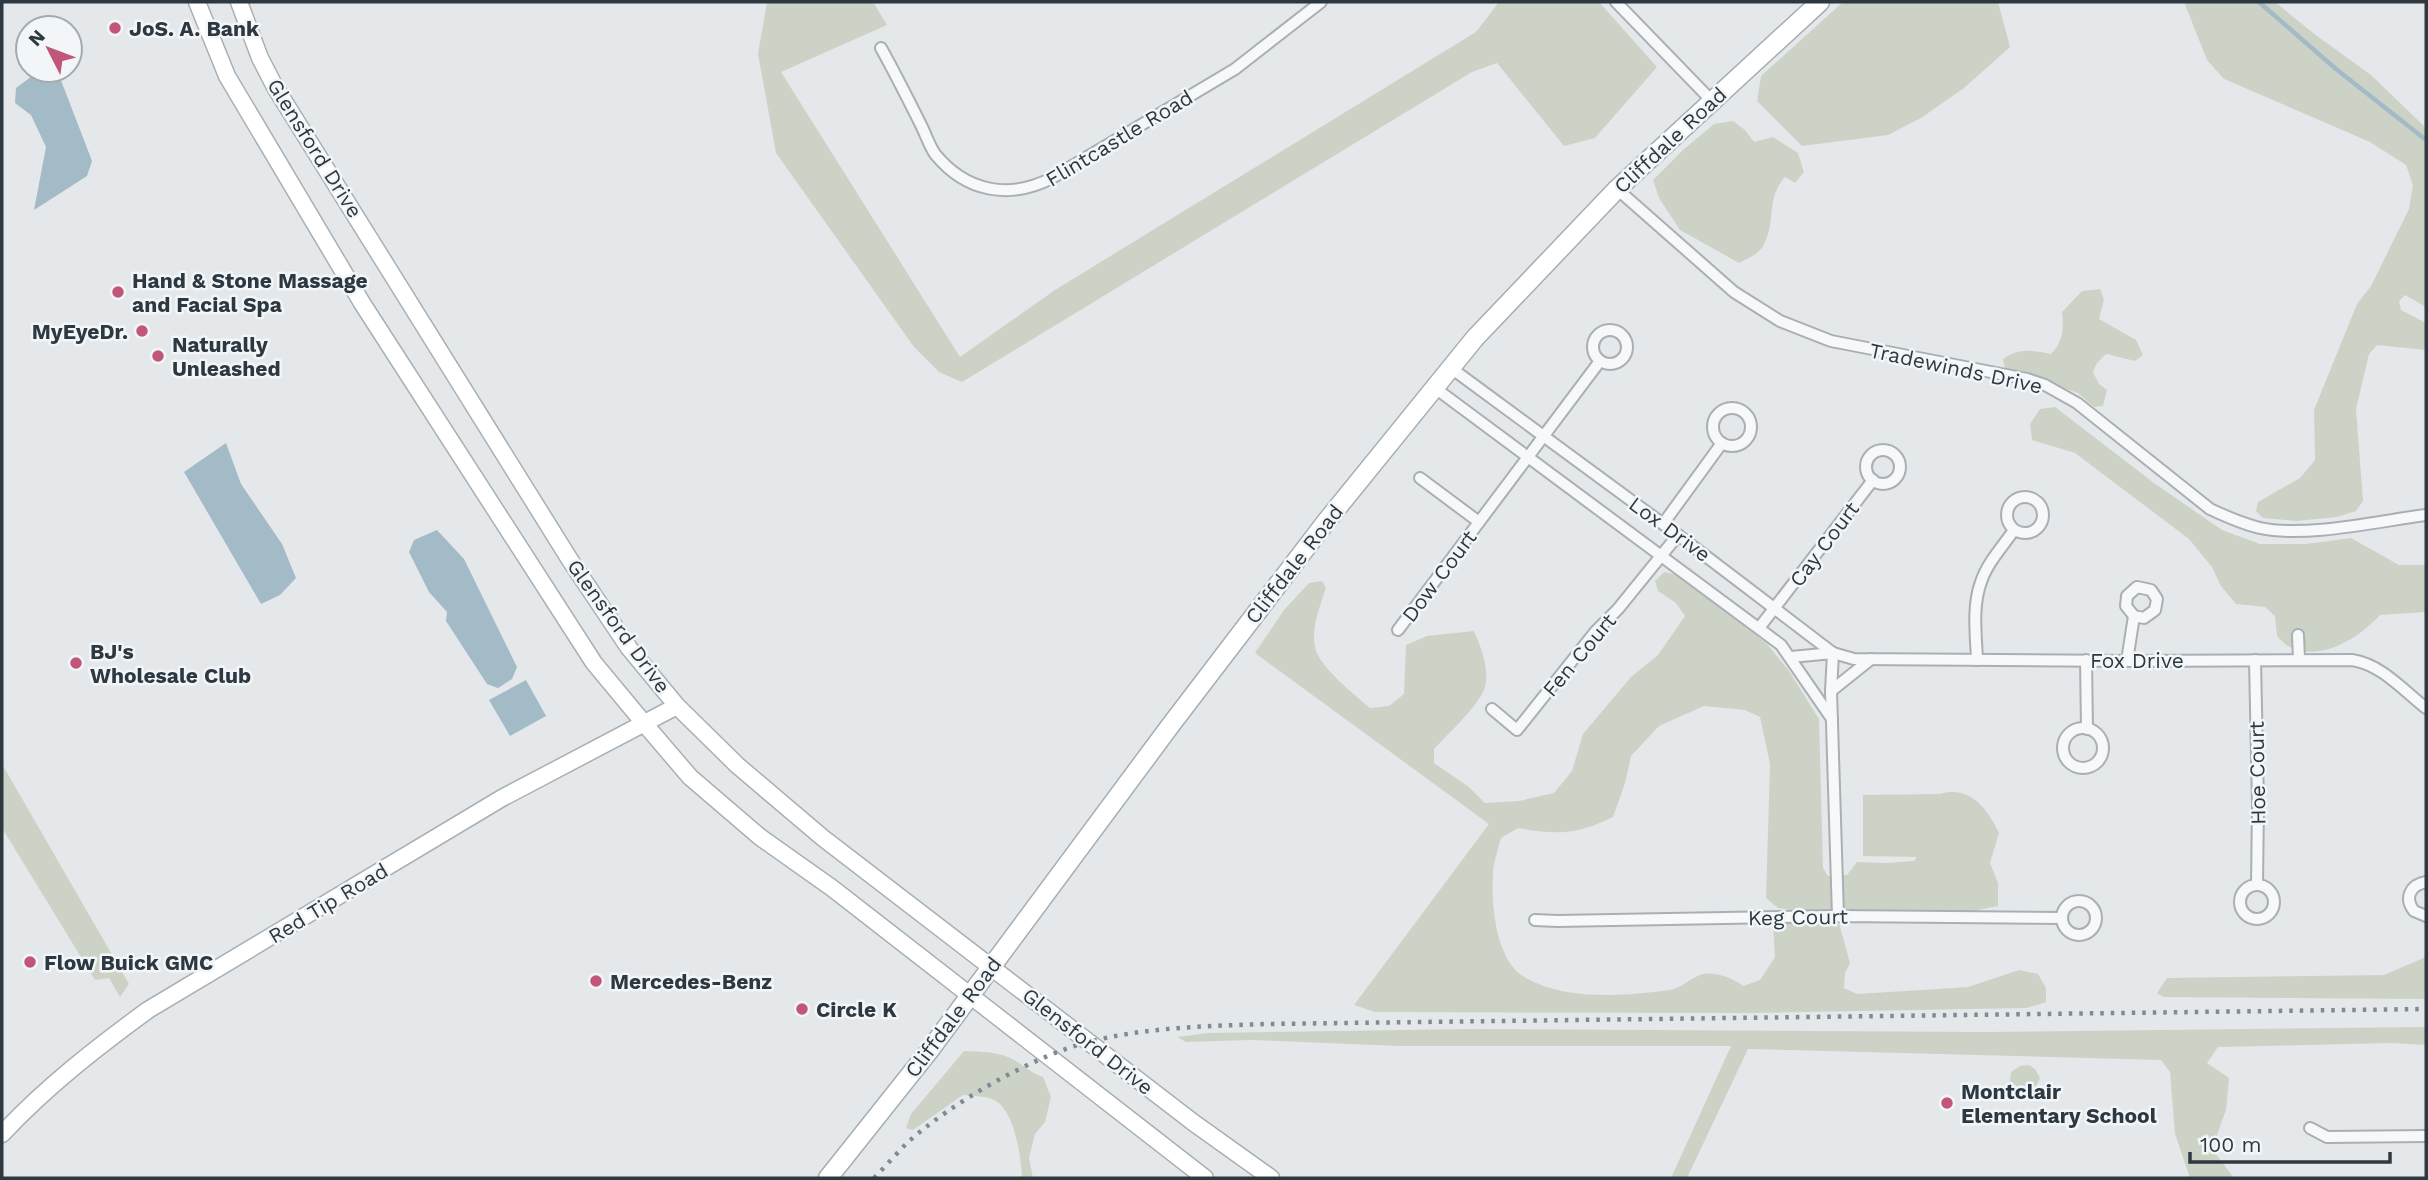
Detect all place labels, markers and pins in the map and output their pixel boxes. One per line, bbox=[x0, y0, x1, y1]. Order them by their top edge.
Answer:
place label: JoS. A. Bank bbox=[129, 16, 260, 41]
marker: JoS. A. Bank bbox=[107, 20, 123, 36]
place label: Hand & Stone Massage and Facial Spa bbox=[132, 268, 368, 317]
marker: Hand & Stone Massage and Facial Spa bbox=[110, 284, 126, 300]
place label: MyEyeDr. bbox=[32, 319, 128, 344]
marker: MyEyeDr. bbox=[134, 323, 150, 339]
place label: Naturally Unleashed bbox=[172, 332, 281, 381]
marker: Naturally Unleashed bbox=[150, 348, 166, 364]
place label: BJ's Wholesale Club bbox=[90, 639, 251, 688]
marker: BJ's Wholesale Club bbox=[68, 655, 84, 671]
place label: Flow Buick GMC bbox=[44, 950, 213, 975]
marker: Flow Buick GMC bbox=[22, 954, 38, 970]
place label: Mercedes-Benz bbox=[610, 969, 772, 994]
marker: Mercedes-Benz bbox=[588, 973, 604, 989]
place label: Circle K bbox=[816, 997, 897, 1022]
marker: Circle K bbox=[794, 1001, 810, 1017]
place label: Montclair Elementary School bbox=[1961, 1079, 2157, 1128]
marker: Montclair Elementary School bbox=[1939, 1095, 1955, 1111]

